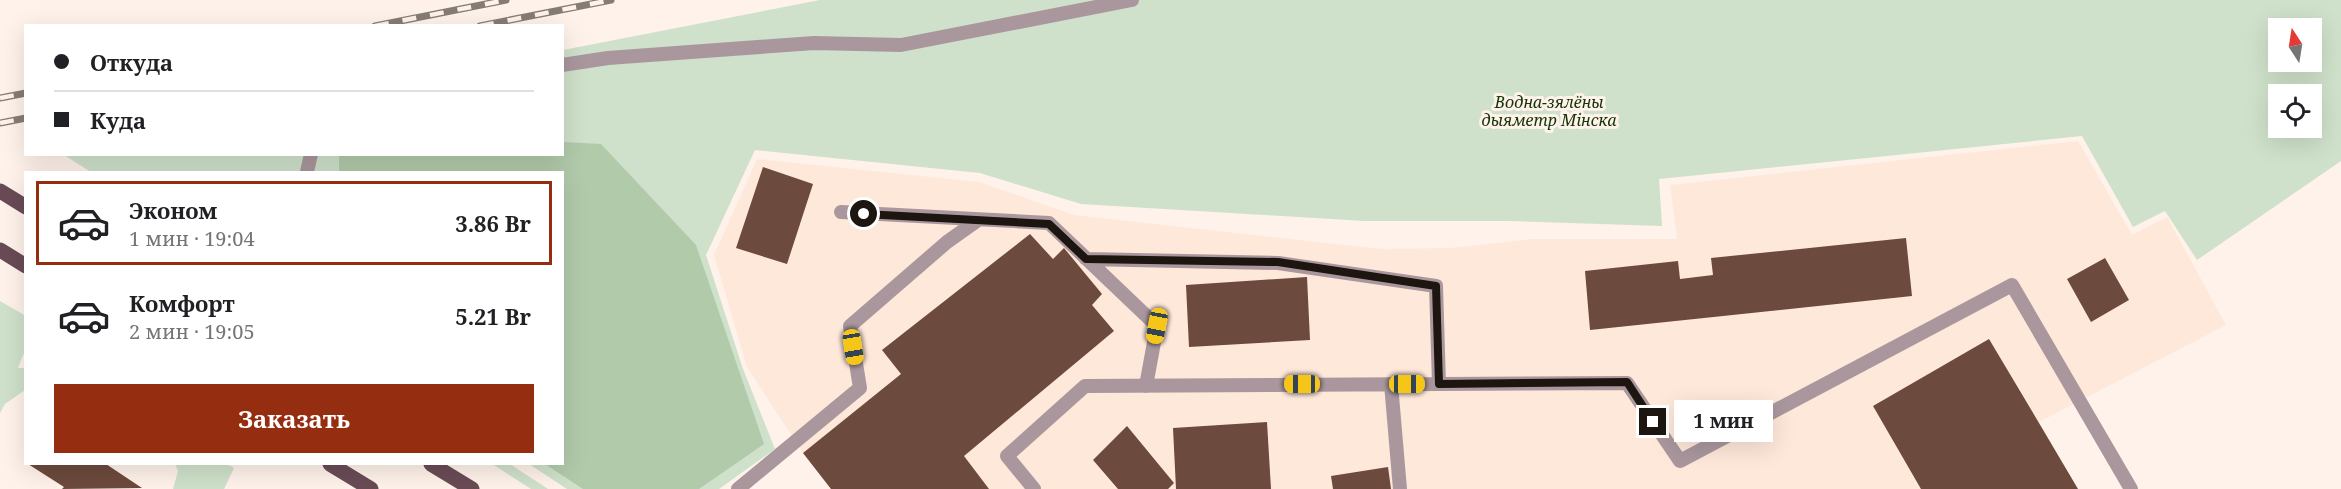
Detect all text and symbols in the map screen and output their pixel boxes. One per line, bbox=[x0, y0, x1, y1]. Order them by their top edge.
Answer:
north arrow bbox=[2268, 18, 2322, 72]
map controls bbox=[2268, 18, 2322, 138]
text: Откуда bbox=[90, 47, 173, 77]
button: locate bbox=[2268, 84, 2322, 138]
park label: Водна-зялёны дыяметр Мінска bbox=[1481, 91, 1617, 131]
text: Куда bbox=[90, 105, 146, 135]
text: Эконом bbox=[129, 195, 217, 225]
icon: car bbox=[57, 196, 111, 250]
route start bbox=[850, 200, 877, 227]
text: 3.86 Br bbox=[455, 208, 531, 238]
text: 1 мин · 19:04 bbox=[129, 225, 255, 252]
text: Комфорт bbox=[129, 288, 235, 318]
icon: car bbox=[57, 289, 111, 343]
text: 5.21 Br bbox=[455, 301, 531, 331]
car bbox=[1145, 307, 1169, 345]
text: 2 мин · 19:05 bbox=[129, 318, 255, 345]
car bbox=[841, 328, 865, 366]
car bbox=[1284, 375, 1320, 393]
car bbox=[1389, 375, 1425, 393]
button: Заказать bbox=[54, 384, 534, 453]
callout: 1 мин bbox=[1674, 401, 1773, 443]
text: 1 мин bbox=[1693, 407, 1754, 434]
route end bbox=[1639, 408, 1666, 435]

